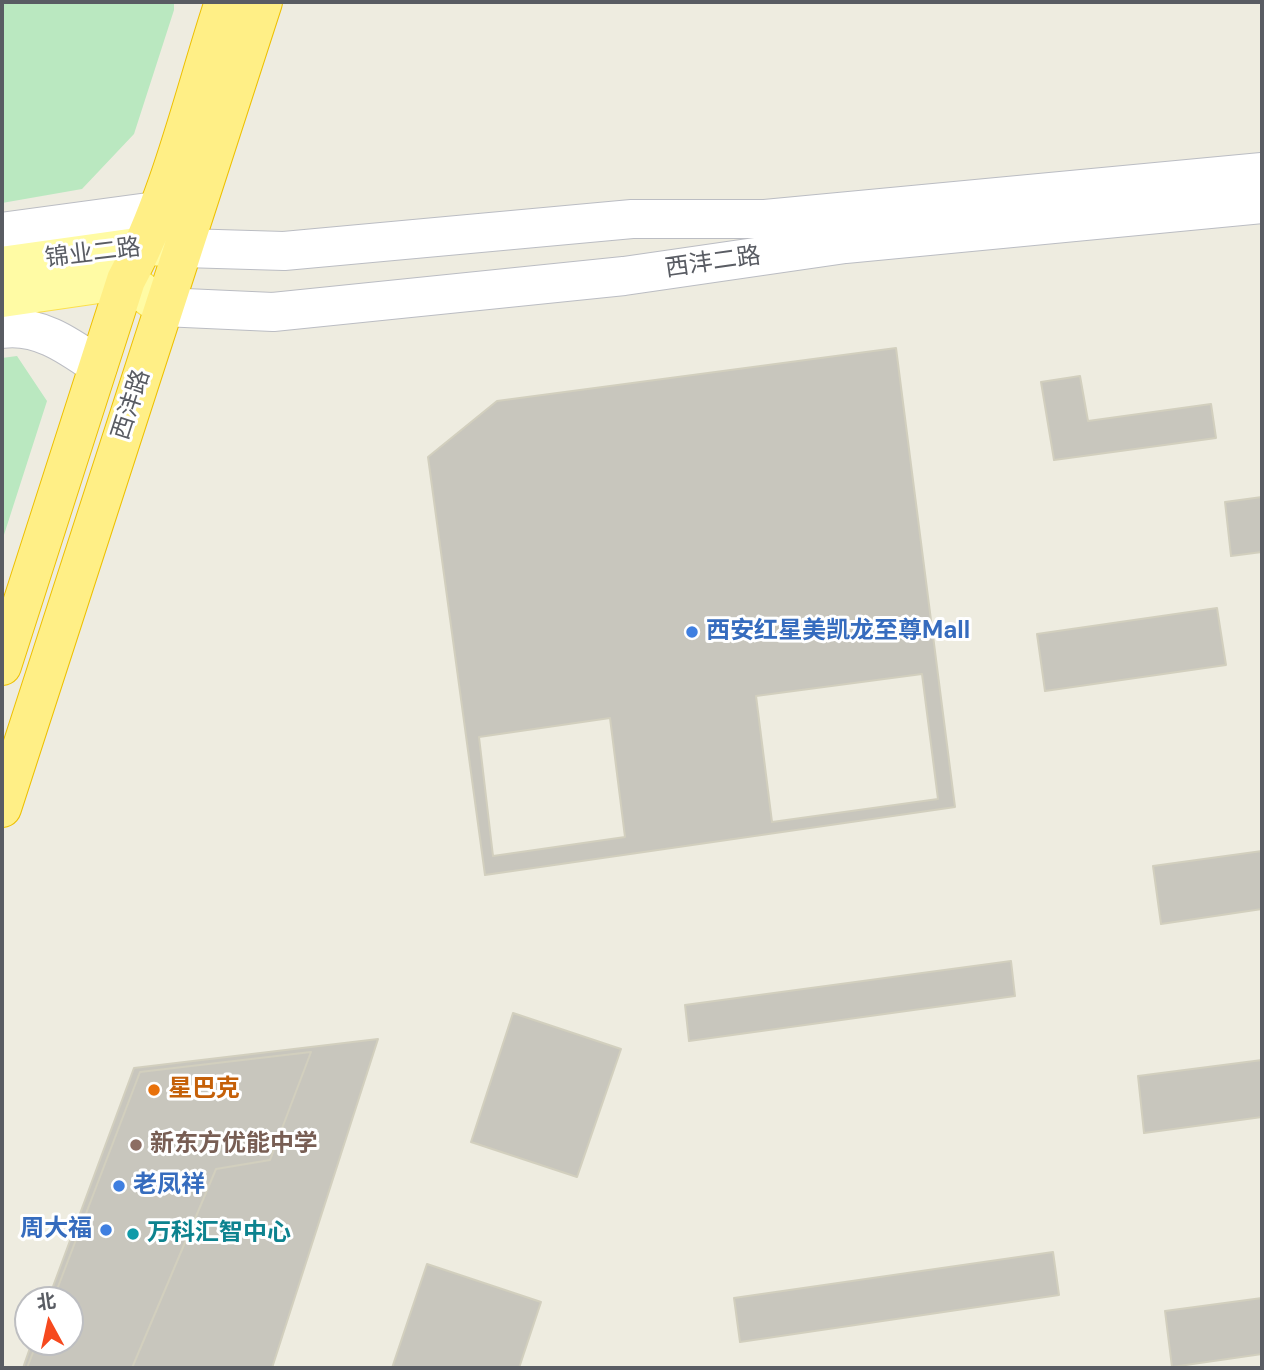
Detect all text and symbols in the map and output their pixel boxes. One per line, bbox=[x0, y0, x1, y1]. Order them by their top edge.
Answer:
street label: 锦业二路 bbox=[44, 234, 142, 274]
street label: 西沣二路 bbox=[663, 242, 763, 284]
street label: 西沣路 bbox=[107, 366, 157, 444]
place label: 西安红星美凯龙至尊Mall bbox=[706, 618, 970, 646]
marker: 西安红星美凯龙至尊Mall bbox=[684, 624, 700, 640]
place label: 星巴克 bbox=[168, 1076, 240, 1104]
marker: 星巴克 bbox=[146, 1082, 162, 1098]
place label: 新东方优能中学 bbox=[150, 1131, 318, 1159]
marker: 新东方优能中学 bbox=[128, 1137, 144, 1153]
place label: 老凤祥 bbox=[133, 1172, 205, 1200]
marker: 老凤祥 bbox=[111, 1178, 127, 1194]
place label: 周大福 bbox=[20, 1216, 92, 1244]
place label: 万科汇智中心 bbox=[147, 1220, 291, 1248]
marker: 周大福 bbox=[98, 1222, 114, 1238]
marker: 万科汇智中心 bbox=[125, 1226, 141, 1242]
north arrow bbox=[14, 1286, 84, 1356]
text: 北 bbox=[35, 1288, 57, 1315]

